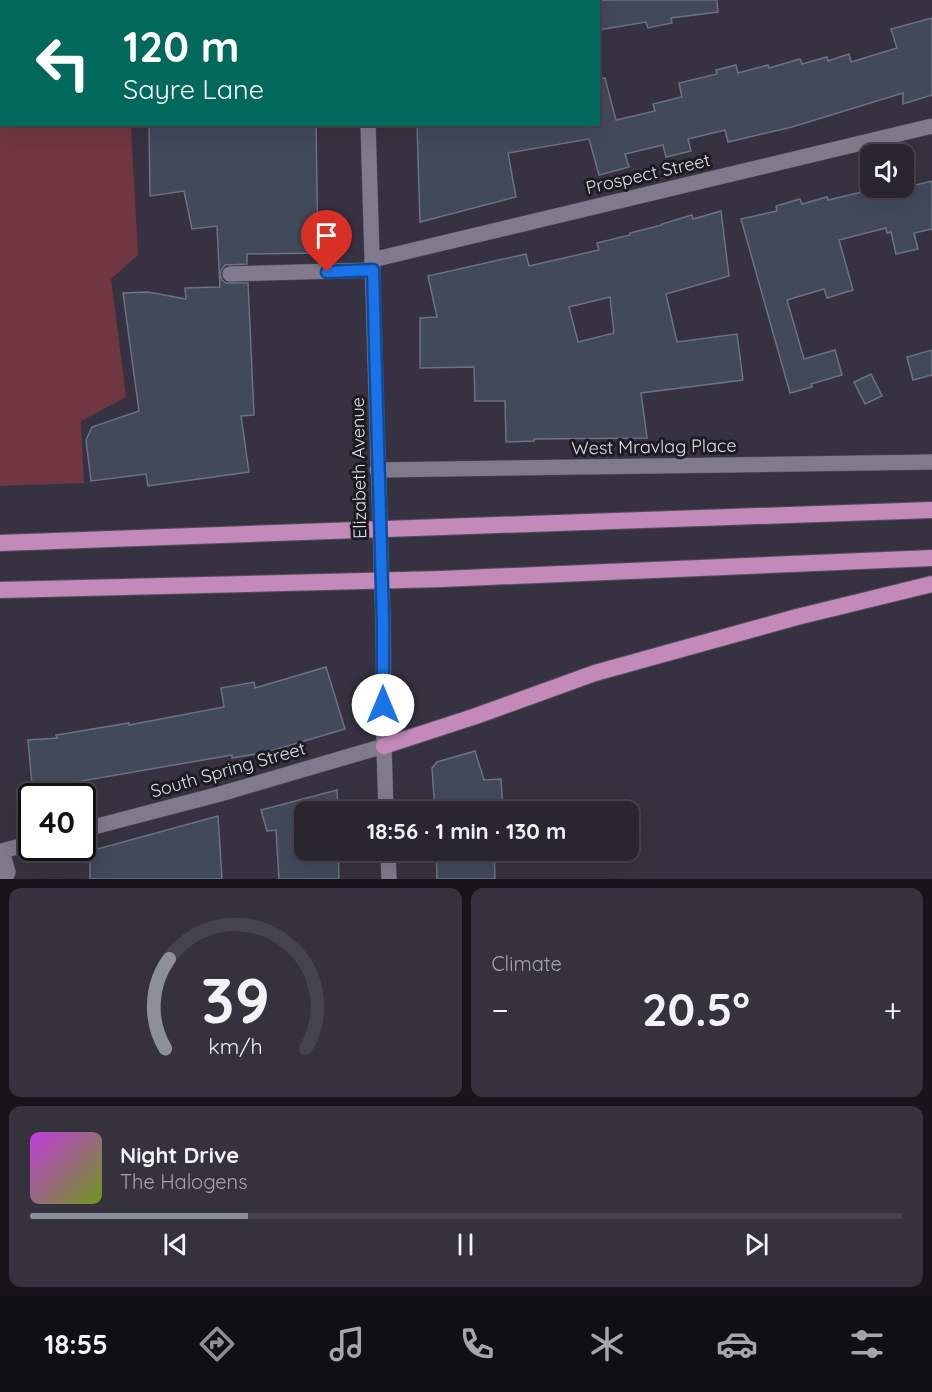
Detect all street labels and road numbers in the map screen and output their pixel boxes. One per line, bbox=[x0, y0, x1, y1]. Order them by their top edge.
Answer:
street label: Prospect Street bbox=[583, 148, 712, 199]
street label: Elizabeth Avenue bbox=[346, 397, 371, 539]
street label: West Mravlag Place bbox=[571, 434, 737, 459]
street label: South Spring Street bbox=[148, 736, 308, 803]

